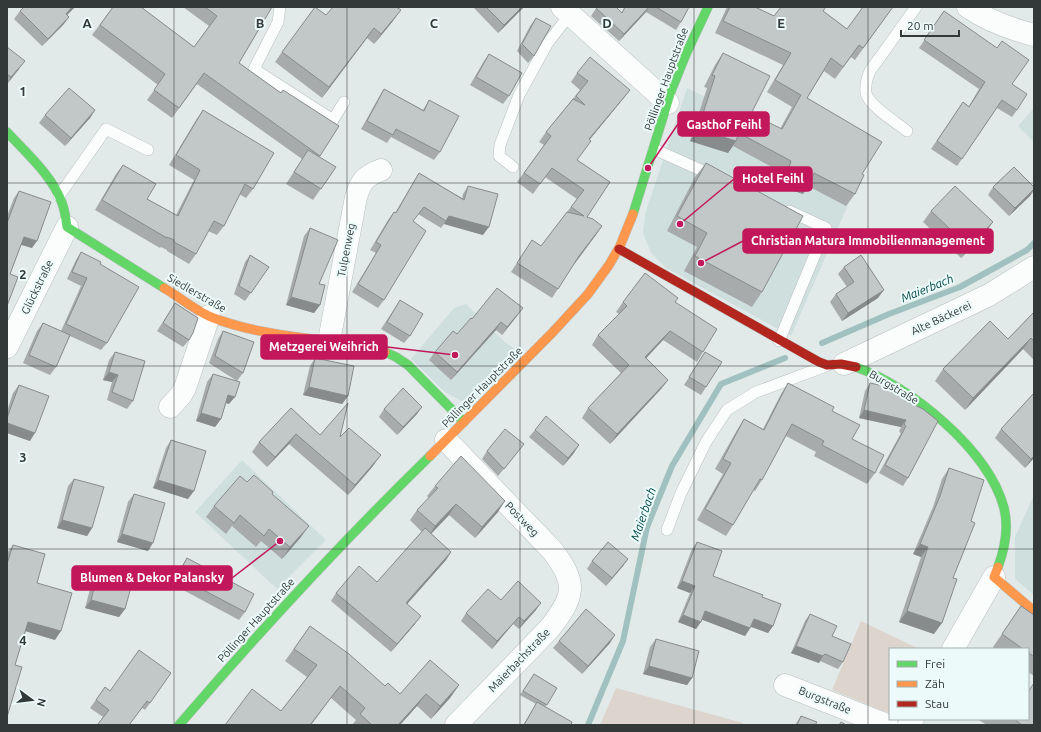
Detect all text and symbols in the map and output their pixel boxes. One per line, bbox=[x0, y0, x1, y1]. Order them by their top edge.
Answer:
scale bar bbox=[901, 12, 959, 38]
text: A bbox=[82, 16, 92, 30]
text: B bbox=[256, 16, 265, 30]
text: C bbox=[430, 16, 439, 30]
text: D bbox=[602, 16, 612, 30]
text: E bbox=[777, 16, 785, 30]
text: 20 m bbox=[907, 19, 934, 32]
street label: Pöllinger Hauptstraße bbox=[642, 26, 690, 132]
text: 1 bbox=[19, 84, 27, 98]
callout: Gasthof Feihl bbox=[678, 112, 769, 136]
text: Gasthof Feihl bbox=[686, 118, 762, 131]
callout: Hotel Feihl bbox=[734, 167, 812, 191]
text: Hotel Feihl bbox=[742, 172, 804, 185]
street label: Tulpenweg bbox=[335, 222, 357, 278]
callout: Christian Matura Immobilienmanagement bbox=[743, 229, 993, 253]
text: Christian Matura Immobilienmanagement bbox=[751, 234, 985, 247]
street label: Glückstraße bbox=[19, 258, 55, 316]
text: 2 bbox=[19, 267, 27, 281]
street label: Siedlerstraße bbox=[166, 271, 228, 315]
water label: Maierbach bbox=[899, 272, 955, 304]
street label: Alte Bäckerei bbox=[909, 299, 973, 337]
callout: Metzgerei Weihrich bbox=[261, 335, 387, 359]
text: Metzgerei Weihrich bbox=[269, 340, 379, 353]
street label: Pöllinger Hauptstraße bbox=[439, 344, 525, 430]
street label: Burgstraße bbox=[867, 368, 921, 406]
text: 3 bbox=[19, 450, 27, 464]
water label: Maierbach bbox=[628, 486, 658, 542]
street label: Postweg bbox=[503, 499, 541, 539]
callout: Blumen & Dekor Palansky bbox=[72, 566, 232, 590]
text: Blumen & Dekor Palansky bbox=[80, 571, 225, 584]
street label: Pöllinger Hauptstraße bbox=[215, 576, 297, 664]
street label: Maierbachstraße bbox=[486, 626, 552, 694]
text: 4 bbox=[19, 633, 27, 647]
legend bbox=[889, 648, 1029, 720]
text: Frei bbox=[925, 657, 945, 670]
text: Zäh bbox=[925, 677, 945, 690]
north arrow bbox=[12, 680, 52, 720]
street label: Burgstraße bbox=[797, 684, 853, 716]
text: N bbox=[35, 697, 49, 708]
text: Stau bbox=[925, 697, 949, 710]

